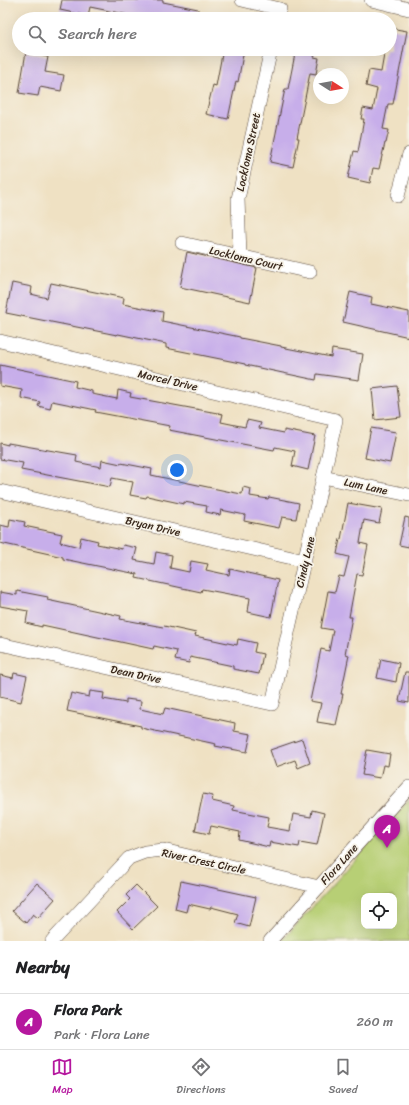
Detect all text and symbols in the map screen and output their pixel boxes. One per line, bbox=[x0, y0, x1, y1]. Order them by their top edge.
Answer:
search box bbox=[12, 12, 397, 56]
text: Search here bbox=[58, 21, 137, 47]
icon: search bbox=[26, 23, 48, 45]
north arrow bbox=[313, 68, 349, 104]
street label: Lockloma Street bbox=[231, 111, 266, 193]
street label: Lockloma Court bbox=[207, 241, 285, 276]
street label: Marcel Drive bbox=[136, 364, 200, 397]
your location bbox=[167, 460, 187, 480]
street label: Lum Lane bbox=[342, 473, 390, 501]
street label: Bryan Drive bbox=[123, 511, 183, 542]
street label: Cindy Lane bbox=[290, 534, 321, 590]
street label: Dean Drive bbox=[109, 660, 163, 689]
pin: A bbox=[374, 815, 400, 848]
street label: Flora Lane bbox=[316, 839, 363, 889]
street label: River Crest Circle bbox=[160, 843, 248, 880]
map controls bbox=[361, 893, 397, 929]
button: locate bbox=[361, 893, 397, 929]
text: Nearby bbox=[16, 952, 70, 982]
text: Flora Park bbox=[54, 997, 122, 1023]
text: A bbox=[25, 1010, 33, 1033]
text: 260 m bbox=[357, 1010, 393, 1033]
text: Park · Flora Lane bbox=[54, 1023, 150, 1046]
tab: Map bbox=[51, 1056, 73, 1099]
tab: Directions bbox=[176, 1056, 226, 1099]
tab: Saved bbox=[329, 1056, 358, 1099]

